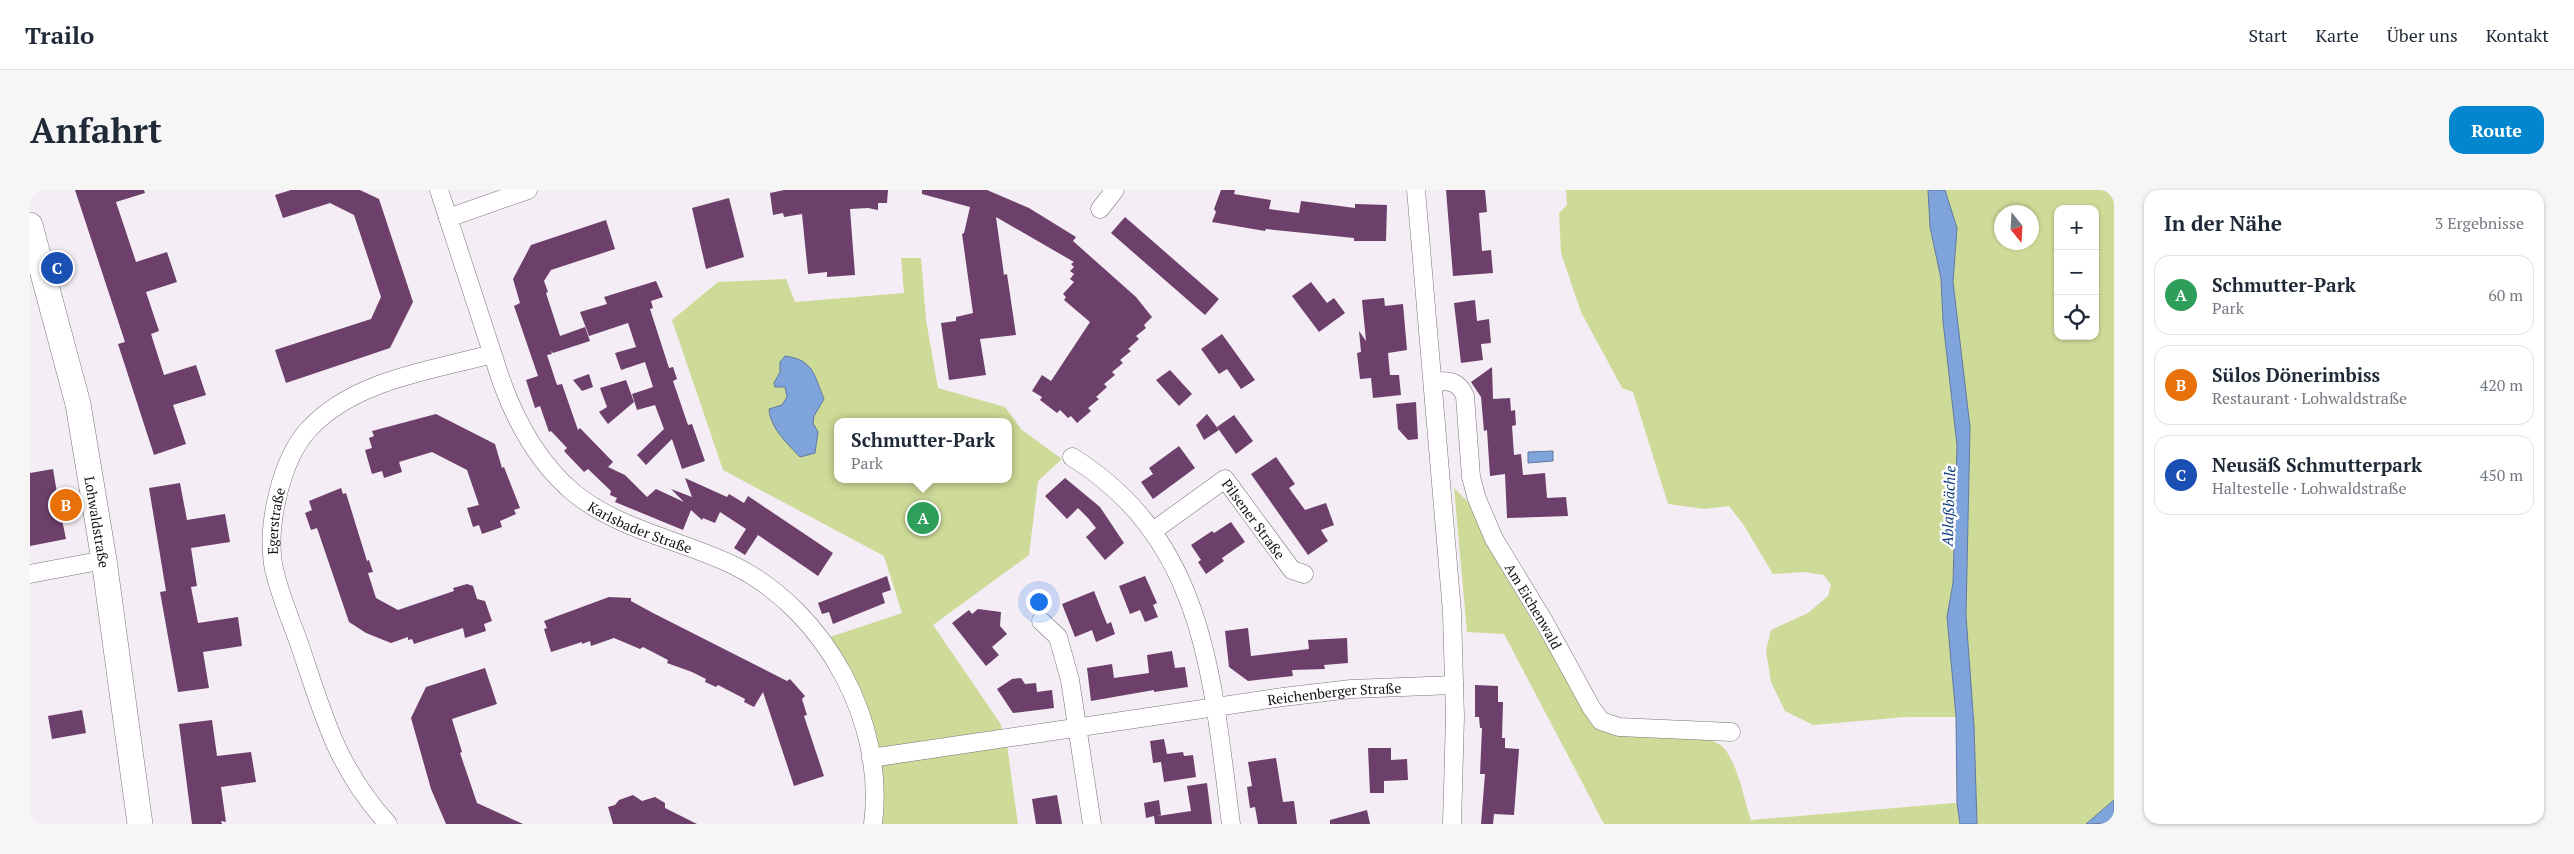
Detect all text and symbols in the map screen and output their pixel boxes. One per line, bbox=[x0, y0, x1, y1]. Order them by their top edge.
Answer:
text: Trailo bbox=[25, 19, 94, 51]
text: Start bbox=[2248, 23, 2287, 47]
text: Karte bbox=[2315, 23, 2359, 47]
text: Über uns bbox=[2387, 23, 2458, 47]
text: Kontakt bbox=[2486, 23, 2549, 47]
button: Route bbox=[2449, 106, 2544, 154]
text: Anfahrt bbox=[30, 107, 162, 153]
north arrow bbox=[1994, 205, 2039, 250]
map controls bbox=[2054, 205, 2099, 340]
button: + bbox=[2054, 205, 2099, 250]
text: In der Nähe bbox=[2164, 209, 2282, 237]
text: 3 Ergebnisse bbox=[2435, 212, 2524, 234]
pin: C bbox=[41, 249, 73, 287]
button: − bbox=[2054, 250, 2099, 295]
text: Schmutter-Park bbox=[2212, 272, 2356, 297]
text: A bbox=[2175, 284, 2187, 306]
text: 60 m bbox=[2488, 284, 2523, 306]
button: locate bbox=[2054, 295, 2099, 340]
text: Park bbox=[2212, 297, 2244, 319]
text: Sülos Dönerimbiss bbox=[2212, 362, 2380, 387]
text: B bbox=[2176, 374, 2186, 396]
text: 420 m bbox=[2480, 374, 2523, 396]
text: Restaurant · Lohwaldstraße bbox=[2212, 387, 2407, 409]
popup bbox=[834, 418, 1012, 483]
text: Schmutter-Park bbox=[851, 427, 995, 452]
text: Park bbox=[851, 452, 883, 474]
text: Neusäß Schmutterpark bbox=[2212, 452, 2422, 477]
text: C bbox=[2176, 464, 2186, 486]
text: 450 m bbox=[2480, 464, 2523, 486]
water label: Ablaßbächle bbox=[1937, 465, 1959, 548]
street label: Lohwaldstraße bbox=[81, 475, 114, 569]
street label: Pilsener Straße bbox=[1218, 475, 1290, 563]
text: Haltestelle · Lohwaldstraße bbox=[2212, 477, 2407, 499]
street label: Egerstraße bbox=[262, 485, 289, 555]
pin: B bbox=[50, 486, 82, 524]
street label: Karlsbader Straße bbox=[585, 496, 695, 557]
pin: A bbox=[907, 499, 939, 537]
street label: Am Eichenwald bbox=[1501, 559, 1567, 652]
your location bbox=[1026, 589, 1052, 615]
street label: Reichenberger Straße bbox=[1266, 678, 1402, 709]

